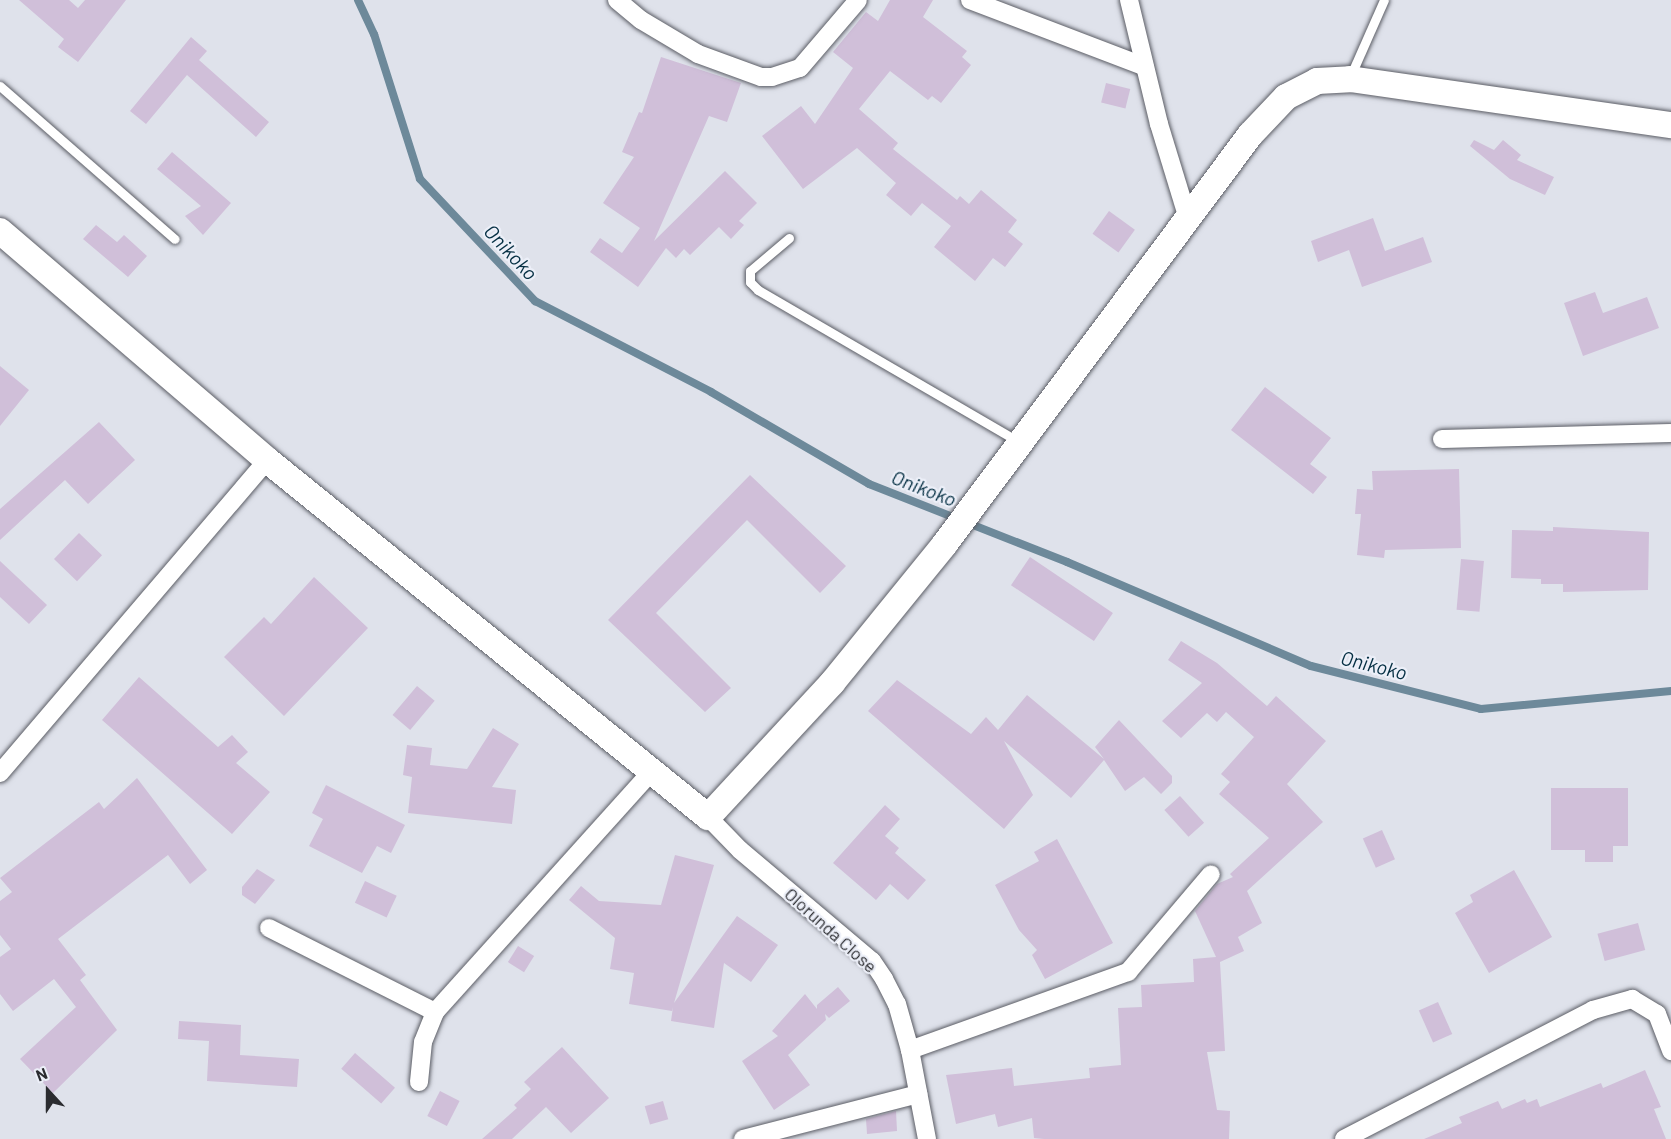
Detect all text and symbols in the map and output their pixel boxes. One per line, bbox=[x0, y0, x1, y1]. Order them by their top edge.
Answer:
water label: Onikoko bbox=[479, 219, 543, 285]
water label: Onikoko bbox=[888, 465, 960, 511]
water label: Onikoko bbox=[1338, 645, 1410, 685]
street label: Olorunda Close bbox=[780, 883, 882, 977]
north arrow bbox=[18, 1061, 78, 1121]
text: N bbox=[33, 1063, 50, 1085]

